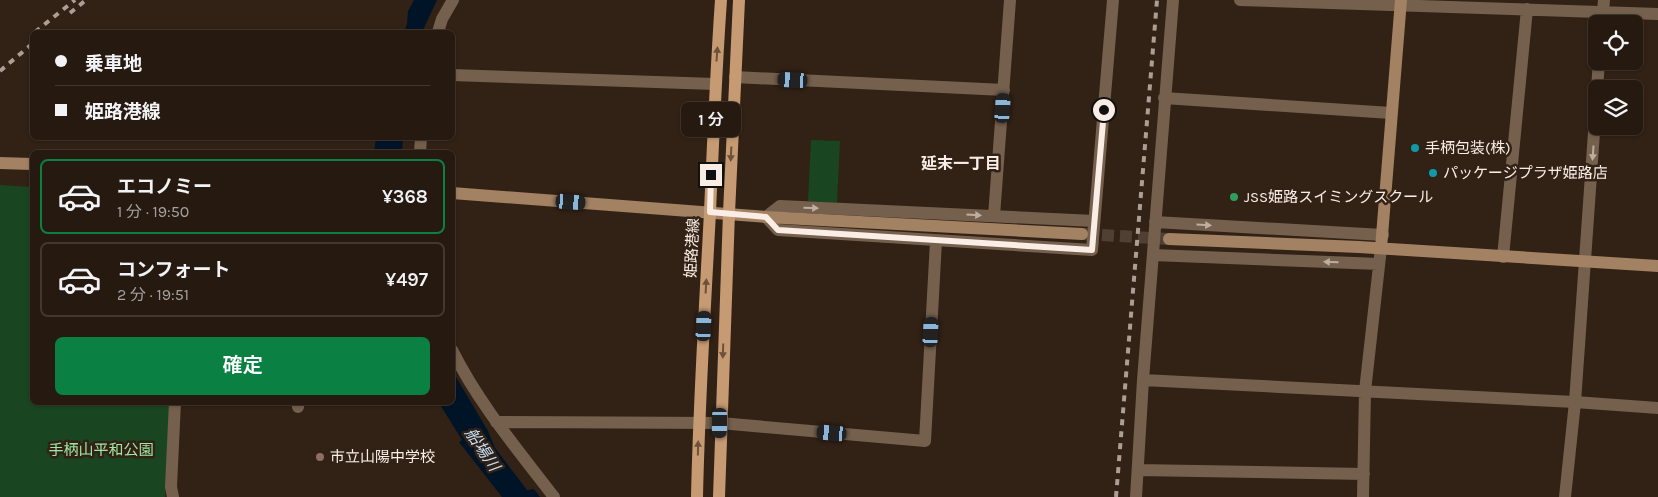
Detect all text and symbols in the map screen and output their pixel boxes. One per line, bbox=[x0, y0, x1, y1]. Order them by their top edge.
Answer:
map controls bbox=[1588, 15, 1643, 135]
button: locate bbox=[1588, 15, 1643, 70]
one-way arrow bbox=[713, 45, 721, 61]
text: 乗車地 bbox=[85, 53, 142, 75]
car bbox=[777, 72, 808, 88]
button: layers bbox=[1588, 80, 1643, 135]
car bbox=[994, 93, 1011, 123]
route start bbox=[1093, 99, 1115, 121]
text: 姫路港線 bbox=[85, 101, 161, 123]
callout: 1 分 bbox=[681, 102, 741, 138]
text: 1 分 bbox=[698, 110, 724, 129]
place label: 手柄包装(株) bbox=[1425, 139, 1511, 157]
marker: 手柄包装(株) bbox=[1409, 142, 1421, 154]
one-way arrow bbox=[1588, 145, 1596, 161]
one-way arrow bbox=[727, 146, 735, 162]
district label: 延末一丁目 bbox=[921, 154, 1001, 173]
route end bbox=[700, 164, 722, 186]
place label: パッケージプラザ姫路店 bbox=[1443, 164, 1608, 182]
marker: パッケージプラザ姫路店 bbox=[1427, 167, 1439, 179]
icon: car bbox=[57, 174, 102, 219]
text: エコノミー bbox=[117, 176, 212, 198]
text: ¥368 bbox=[382, 186, 428, 208]
place label: JSS姫路スイミングスクール bbox=[1244, 188, 1433, 206]
marker: JSS姫路スイミングスクール bbox=[1228, 191, 1240, 203]
car bbox=[555, 193, 586, 211]
text: 1 分 · 19:50 bbox=[117, 202, 189, 221]
one-way arrow bbox=[803, 204, 819, 212]
one-way arrow bbox=[966, 212, 982, 220]
street label: 姫路港線 bbox=[681, 218, 703, 278]
one-way arrow bbox=[1196, 222, 1212, 230]
icon: car bbox=[57, 257, 102, 302]
one-way arrow bbox=[1323, 258, 1339, 266]
text: コンフォート bbox=[117, 259, 230, 281]
text: ¥497 bbox=[385, 269, 428, 291]
one-way arrow bbox=[702, 278, 710, 294]
text: 2 分 · 19:51 bbox=[117, 285, 189, 304]
car bbox=[695, 311, 712, 341]
car bbox=[922, 317, 939, 347]
button: 確定 bbox=[55, 337, 430, 395]
one-way arrow bbox=[719, 343, 727, 359]
car bbox=[712, 408, 727, 438]
water label: 船場川 bbox=[461, 424, 505, 476]
car bbox=[816, 424, 847, 442]
one-way arrow bbox=[694, 440, 702, 456]
park label: 手柄山平和公園 bbox=[48, 441, 154, 459]
place label: 市立山陽中学校 bbox=[330, 448, 435, 466]
marker: 市立山陽中学校 bbox=[314, 451, 326, 463]

